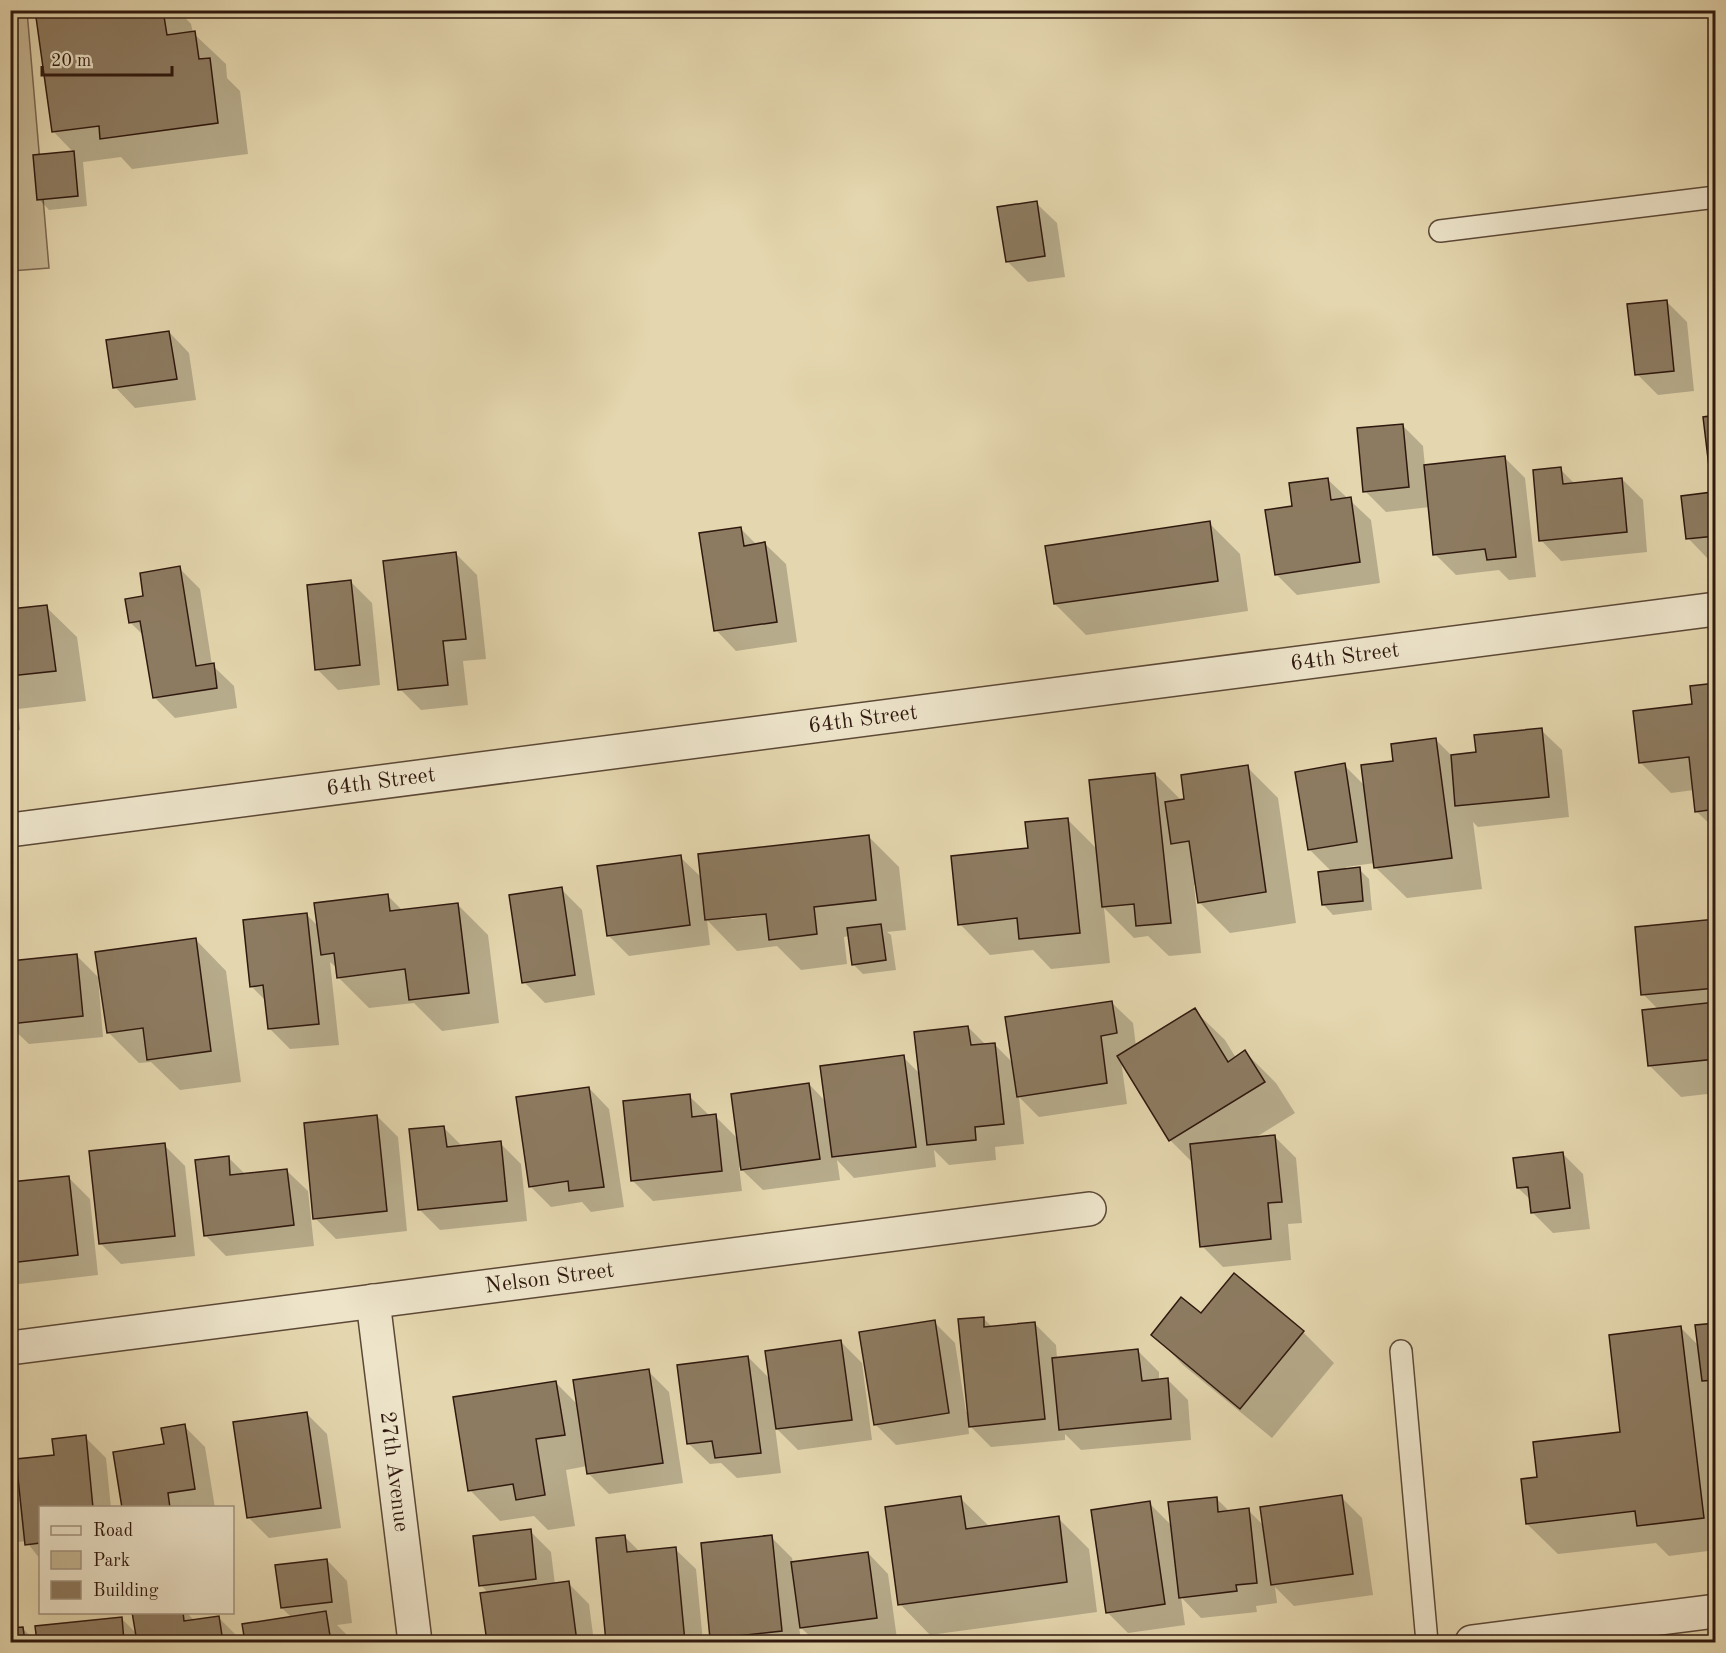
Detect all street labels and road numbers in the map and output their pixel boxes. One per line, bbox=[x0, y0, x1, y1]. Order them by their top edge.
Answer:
street label: 64th Street bbox=[1289, 639, 1401, 675]
street label: 64th Street bbox=[807, 702, 919, 737]
street label: 64th Street bbox=[325, 764, 437, 800]
street label: Nelson Street bbox=[484, 1259, 615, 1298]
street label: 27th Avenue bbox=[376, 1410, 412, 1533]

